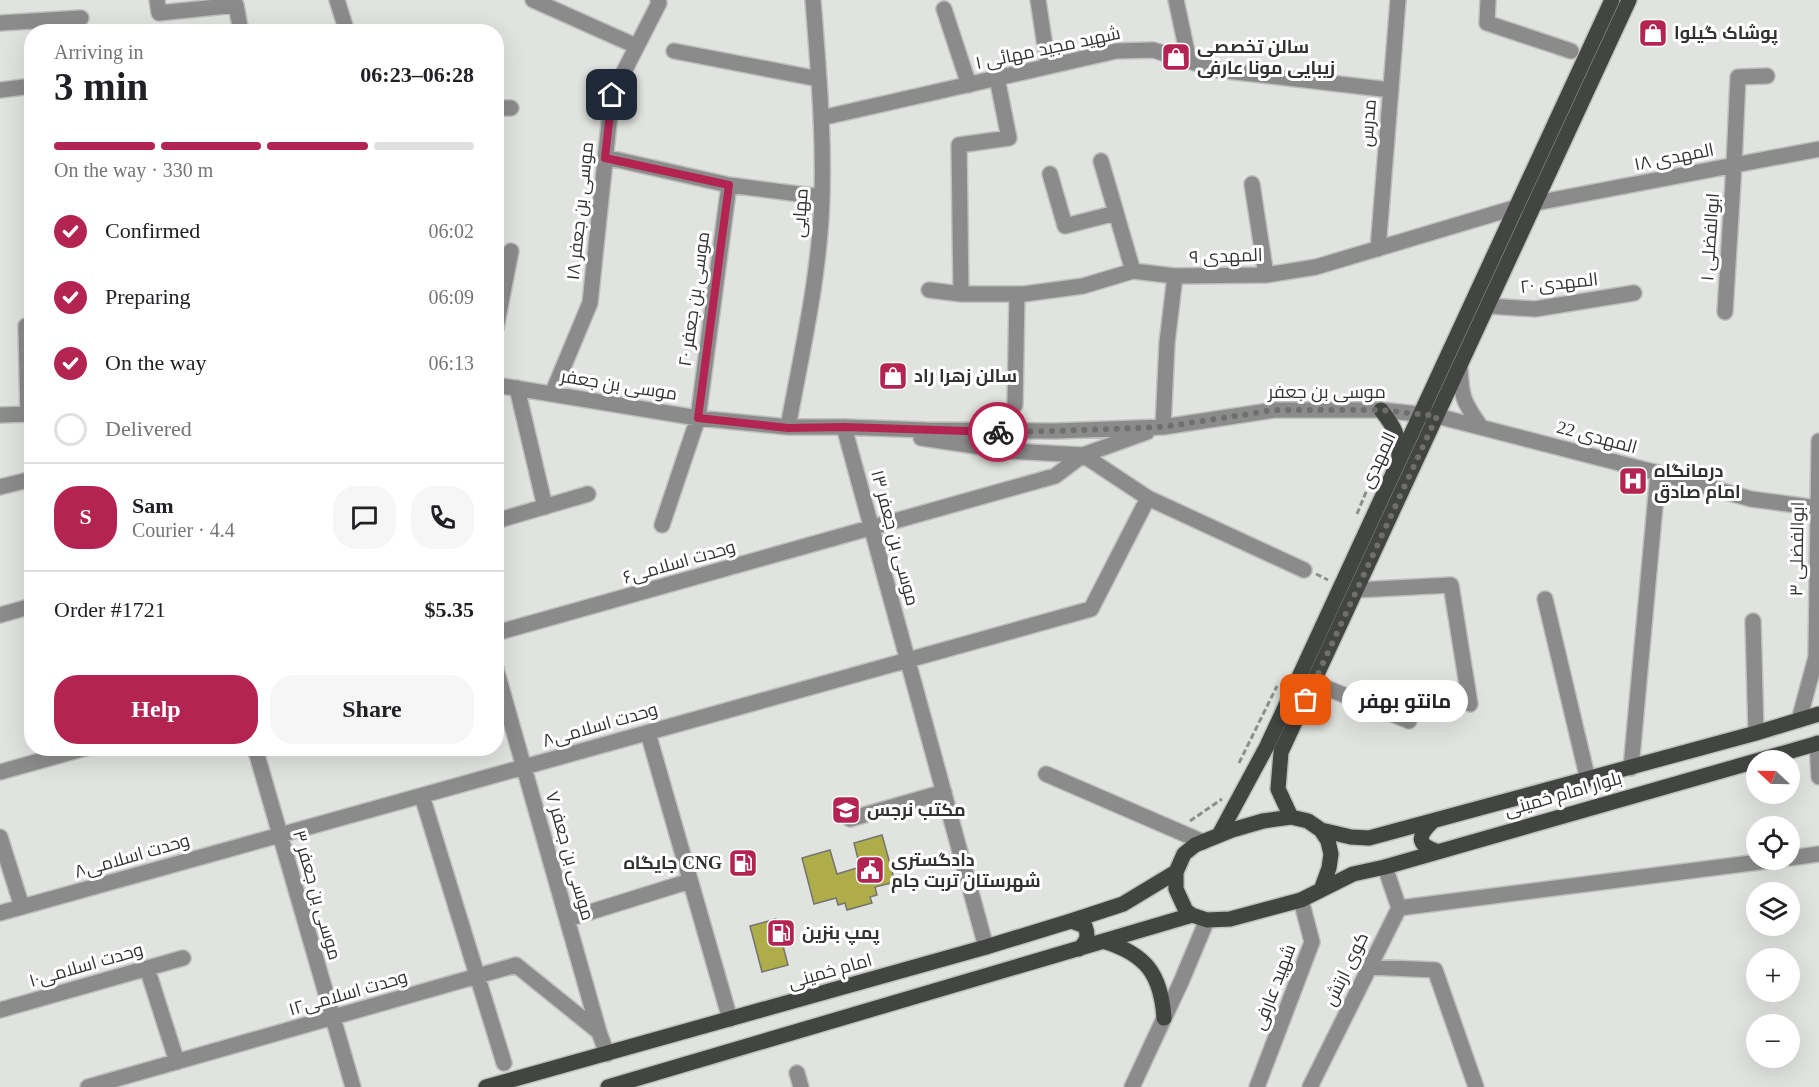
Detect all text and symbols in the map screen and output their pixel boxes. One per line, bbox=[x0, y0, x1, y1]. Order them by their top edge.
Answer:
shop icon: پوشاک گیلوا bbox=[1637, 17, 1669, 49]
street label: شهید مجید مهائی ۱ bbox=[974, 23, 1122, 74]
place label: پوشاک گیلوا bbox=[1674, 23, 1778, 45]
place label: سالن تخصصی زیبایی مونا عارفی bbox=[1197, 37, 1335, 79]
text: Arriving in bbox=[54, 41, 143, 63]
shop icon: سالن تخصصی زیبایی مونا عارفی bbox=[1160, 41, 1192, 73]
text: 06:23–06:28 bbox=[360, 62, 474, 87]
text: 3 min bbox=[54, 65, 148, 108]
pin bbox=[586, 69, 637, 120]
icon: home bbox=[595, 78, 628, 111]
street label: مدرس bbox=[1356, 98, 1381, 148]
street label: المهدی ۱۸ bbox=[1632, 139, 1716, 176]
street label: موسی بن جعفر ۱۸ bbox=[563, 141, 598, 281]
text: On the way · 330 m bbox=[54, 159, 213, 181]
street label: مهایی bbox=[788, 188, 813, 238]
street label: ابوالفضلی ۱ bbox=[1697, 192, 1724, 282]
icon: check bbox=[54, 215, 87, 248]
text: Confirmed bbox=[105, 218, 200, 243]
text: 06:02 bbox=[428, 220, 474, 242]
street label: موسی بن جعفر ۲۰ bbox=[675, 230, 714, 368]
street label: المهدی ۹ bbox=[1189, 245, 1263, 268]
street label: المهدی ۲۰ bbox=[1519, 269, 1599, 298]
icon: check bbox=[54, 281, 87, 314]
text: Preparing bbox=[105, 284, 191, 309]
text: 06:09 bbox=[428, 286, 474, 308]
icon: check bbox=[54, 347, 87, 380]
text: On the way bbox=[105, 350, 206, 375]
text: 06:13 bbox=[428, 352, 474, 374]
shop icon: سالن زهرا راد bbox=[877, 360, 909, 392]
street label: موسی بن جعفر bbox=[558, 366, 679, 405]
place label: سالن زهرا راد bbox=[914, 366, 1017, 387]
street label: موسی بن جعفر bbox=[1267, 382, 1386, 403]
courier bbox=[968, 402, 1028, 462]
text: Delivered bbox=[105, 416, 192, 441]
icon: bike bbox=[982, 416, 1015, 449]
street label: المهدی 22 bbox=[1555, 417, 1639, 458]
street label: المهدی bbox=[1356, 429, 1401, 492]
place label: درمانگاه امام صادق bbox=[1654, 461, 1741, 504]
hospital icon: درمانگاه امام صادق bbox=[1617, 465, 1649, 497]
street label: موسی بن جعفر ۱۳ bbox=[866, 468, 923, 608]
button: chat bbox=[333, 486, 396, 549]
button: phone bbox=[411, 486, 474, 549]
text: Sam bbox=[132, 493, 174, 518]
street label: ابوالفضلی ۳ bbox=[1786, 501, 1809, 597]
text: S bbox=[79, 504, 92, 529]
text: Courier · 4.4 bbox=[132, 519, 235, 541]
street label: وحدت اسلامی۶ bbox=[620, 536, 738, 589]
text: Order #1721 bbox=[54, 597, 166, 622]
text: $5.35 bbox=[425, 597, 474, 622]
pin bbox=[1280, 674, 1331, 725]
button: Help bbox=[54, 675, 258, 744]
button: Share bbox=[270, 675, 474, 744]
callout: مانتو بهفر bbox=[1342, 679, 1468, 721]
icon: bag bbox=[1289, 683, 1322, 716]
text: مانتو بهفر bbox=[1359, 690, 1451, 712]
street label: وحدت اسلامی۸ bbox=[540, 699, 660, 752]
north arrow bbox=[1746, 750, 1800, 804]
map controls bbox=[1746, 750, 1800, 1068]
street label: بلوار امام خمینی bbox=[1502, 768, 1624, 822]
street label: موسی بن جعفر ۷ bbox=[541, 789, 598, 923]
school or university icon: مكتب نرجس bbox=[830, 794, 862, 826]
place label: مكتب نرجس bbox=[867, 800, 966, 821]
button: locate bbox=[1746, 816, 1800, 870]
street label: موسی بن جعفر ۳ bbox=[288, 828, 345, 963]
street label: وحدت اسلامی۸ bbox=[72, 830, 192, 883]
fuel station icon: جایگاه CNG bbox=[727, 847, 759, 879]
place label: دادگستری شهرستان تربت جام bbox=[891, 850, 1041, 893]
place label: جایگاه CNG bbox=[623, 853, 722, 873]
public building icon: دادگستری شهرستان تربت جام bbox=[854, 854, 886, 886]
button: layers bbox=[1746, 882, 1800, 936]
fuel station icon: پمپ بنزین bbox=[765, 917, 797, 949]
place label: پمپ بنزین bbox=[802, 923, 880, 945]
street label: کوی ارتش bbox=[1320, 929, 1373, 1009]
street label: وحدت اسلامی۱۰ bbox=[27, 939, 146, 992]
street label: شهید عارفی bbox=[1249, 941, 1300, 1033]
button: + bbox=[1746, 948, 1800, 1002]
street label: امام خمینی bbox=[786, 950, 875, 994]
street label: وحدت اسلامی۱۲ bbox=[286, 967, 410, 1020]
button: − bbox=[1746, 1014, 1800, 1068]

